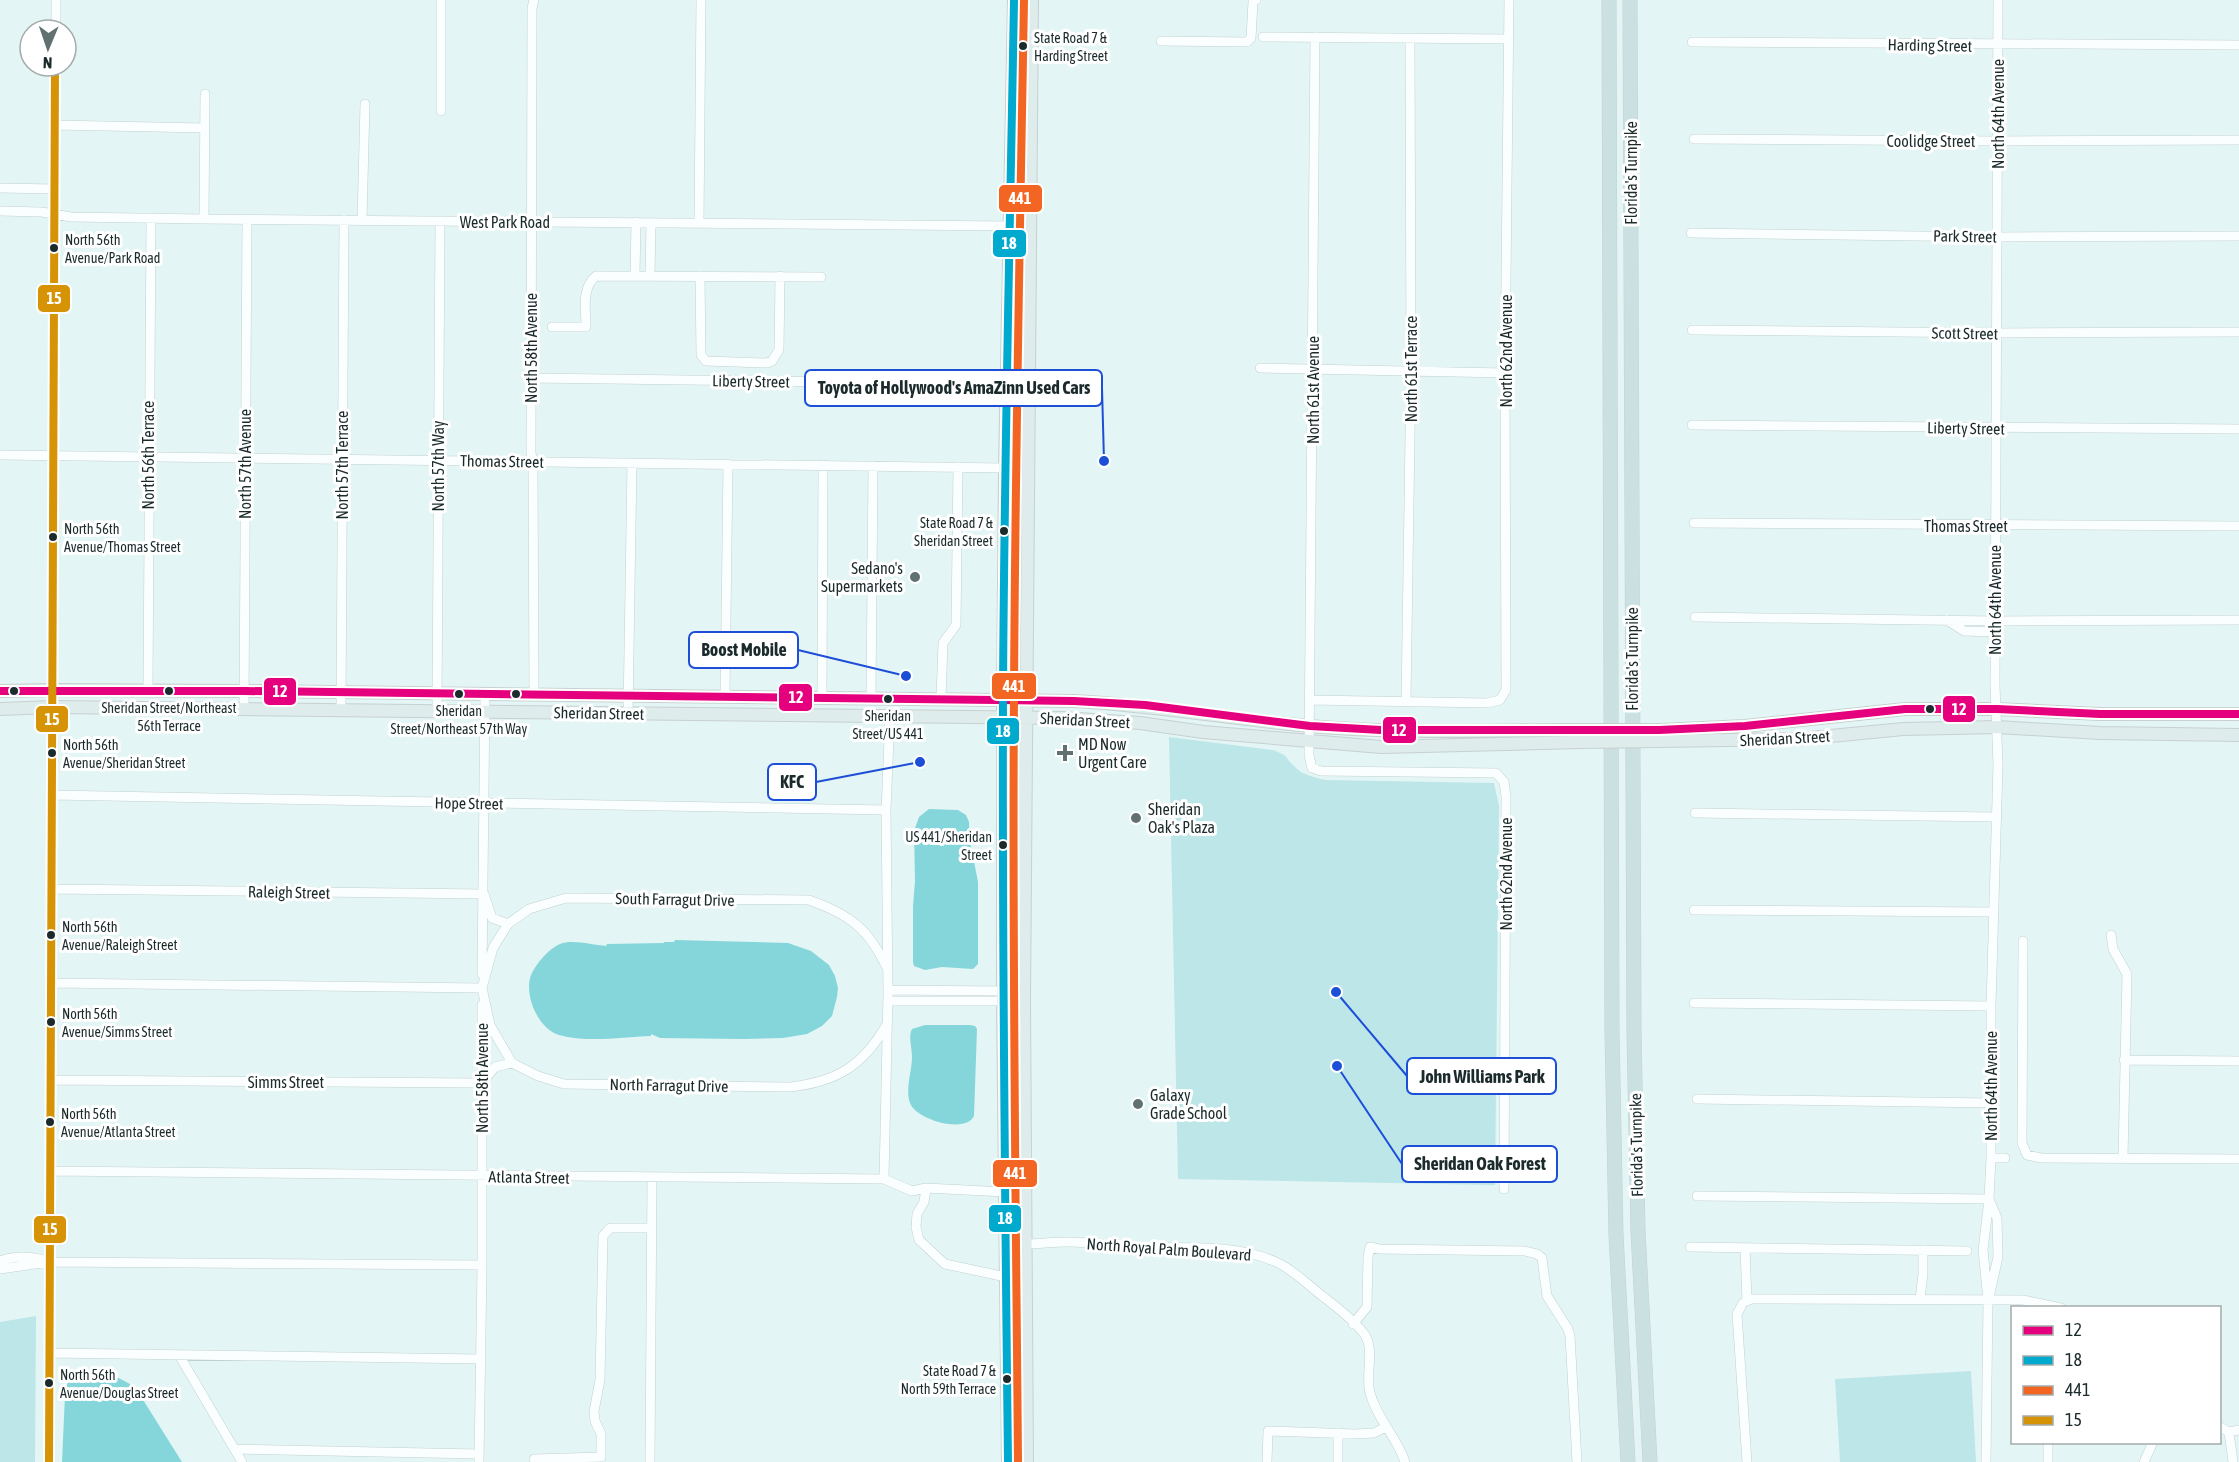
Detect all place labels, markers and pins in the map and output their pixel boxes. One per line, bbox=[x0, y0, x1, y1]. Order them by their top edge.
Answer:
place label: State Road 7 & Harding Street bbox=[1034, 30, 1108, 64]
marker: State Road 7 & Harding Street bbox=[1017, 40, 1029, 52]
place label: North 56th Avenue/Park Road bbox=[65, 232, 161, 266]
marker: North 56th Avenue/Park Road bbox=[48, 242, 60, 254]
callout: Toyota of Hollywood's AmaZinn Used Cars bbox=[805, 370, 1102, 406]
place label: State Road 7 & Sheridan Street bbox=[914, 515, 994, 549]
place label: North 56th Avenue/Thomas Street bbox=[64, 521, 181, 555]
marker: State Road 7 & Sheridan Street bbox=[998, 525, 1010, 537]
marker: North 56th Avenue/Thomas Street bbox=[47, 531, 59, 543]
place label: Sedano's Supermarkets bbox=[821, 559, 903, 596]
marker: Sedano's Supermarkets bbox=[908, 570, 922, 584]
callout: Boost Mobile bbox=[689, 632, 798, 668]
unlabelled marker bbox=[8, 685, 20, 697]
marker: Sheridan Street/Northeast 56th Terrace bbox=[163, 685, 175, 697]
marker: Sheridan Street/Northeast 57th Way bbox=[453, 688, 465, 700]
unlabelled marker bbox=[510, 688, 522, 700]
marker: Sheridan Street/US 441 bbox=[882, 693, 894, 705]
place label: Sheridan Street/Northeast 56th Terrace bbox=[101, 700, 237, 734]
place label: Sheridan Street/Northeast 57th Way bbox=[391, 703, 528, 737]
unlabelled marker bbox=[1924, 703, 1936, 715]
place label: Sheridan Street/US 441 bbox=[852, 708, 924, 742]
place label: MD Now Urgent Care bbox=[1078, 735, 1147, 772]
place label: North 56th Avenue/Sheridan Street bbox=[63, 737, 185, 771]
marker: MD Now Urgent Care bbox=[1056, 744, 1074, 762]
marker: North 56th Avenue/Sheridan Street bbox=[46, 747, 58, 759]
callout: KFC bbox=[768, 764, 816, 800]
place label: Sheridan Oak's Plaza bbox=[1148, 800, 1215, 836]
marker: Sheridan Oak's Plaza bbox=[1129, 811, 1143, 825]
place label: US 441/Sheridan Street bbox=[905, 829, 992, 863]
marker: US 441/Sheridan Street bbox=[997, 839, 1009, 851]
place label: North 56th Avenue/Raleigh Street bbox=[62, 919, 178, 953]
marker: North 56th Avenue/Raleigh Street bbox=[45, 929, 57, 941]
place label: North 56th Avenue/Simms Street bbox=[62, 1006, 172, 1040]
marker: North 56th Avenue/Simms Street bbox=[45, 1016, 57, 1028]
callout: John Williams Park bbox=[1407, 1058, 1556, 1094]
place label: Galaxy Grade School bbox=[1150, 1086, 1228, 1122]
marker: Galaxy Grade School bbox=[1131, 1097, 1145, 1111]
place label: North 56th Avenue/Atlanta Street bbox=[61, 1106, 176, 1140]
marker: North 56th Avenue/Atlanta Street bbox=[44, 1116, 56, 1128]
callout: Sheridan Oak Forest bbox=[1402, 1146, 1557, 1182]
place label: State Road 7 & North 59th Terrace bbox=[901, 1363, 997, 1397]
place label: North 56th Avenue/Douglas Street bbox=[60, 1367, 178, 1401]
marker: State Road 7 & North 59th Terrace bbox=[1001, 1373, 1013, 1385]
marker: North 56th Avenue/Douglas Street bbox=[43, 1377, 55, 1389]

